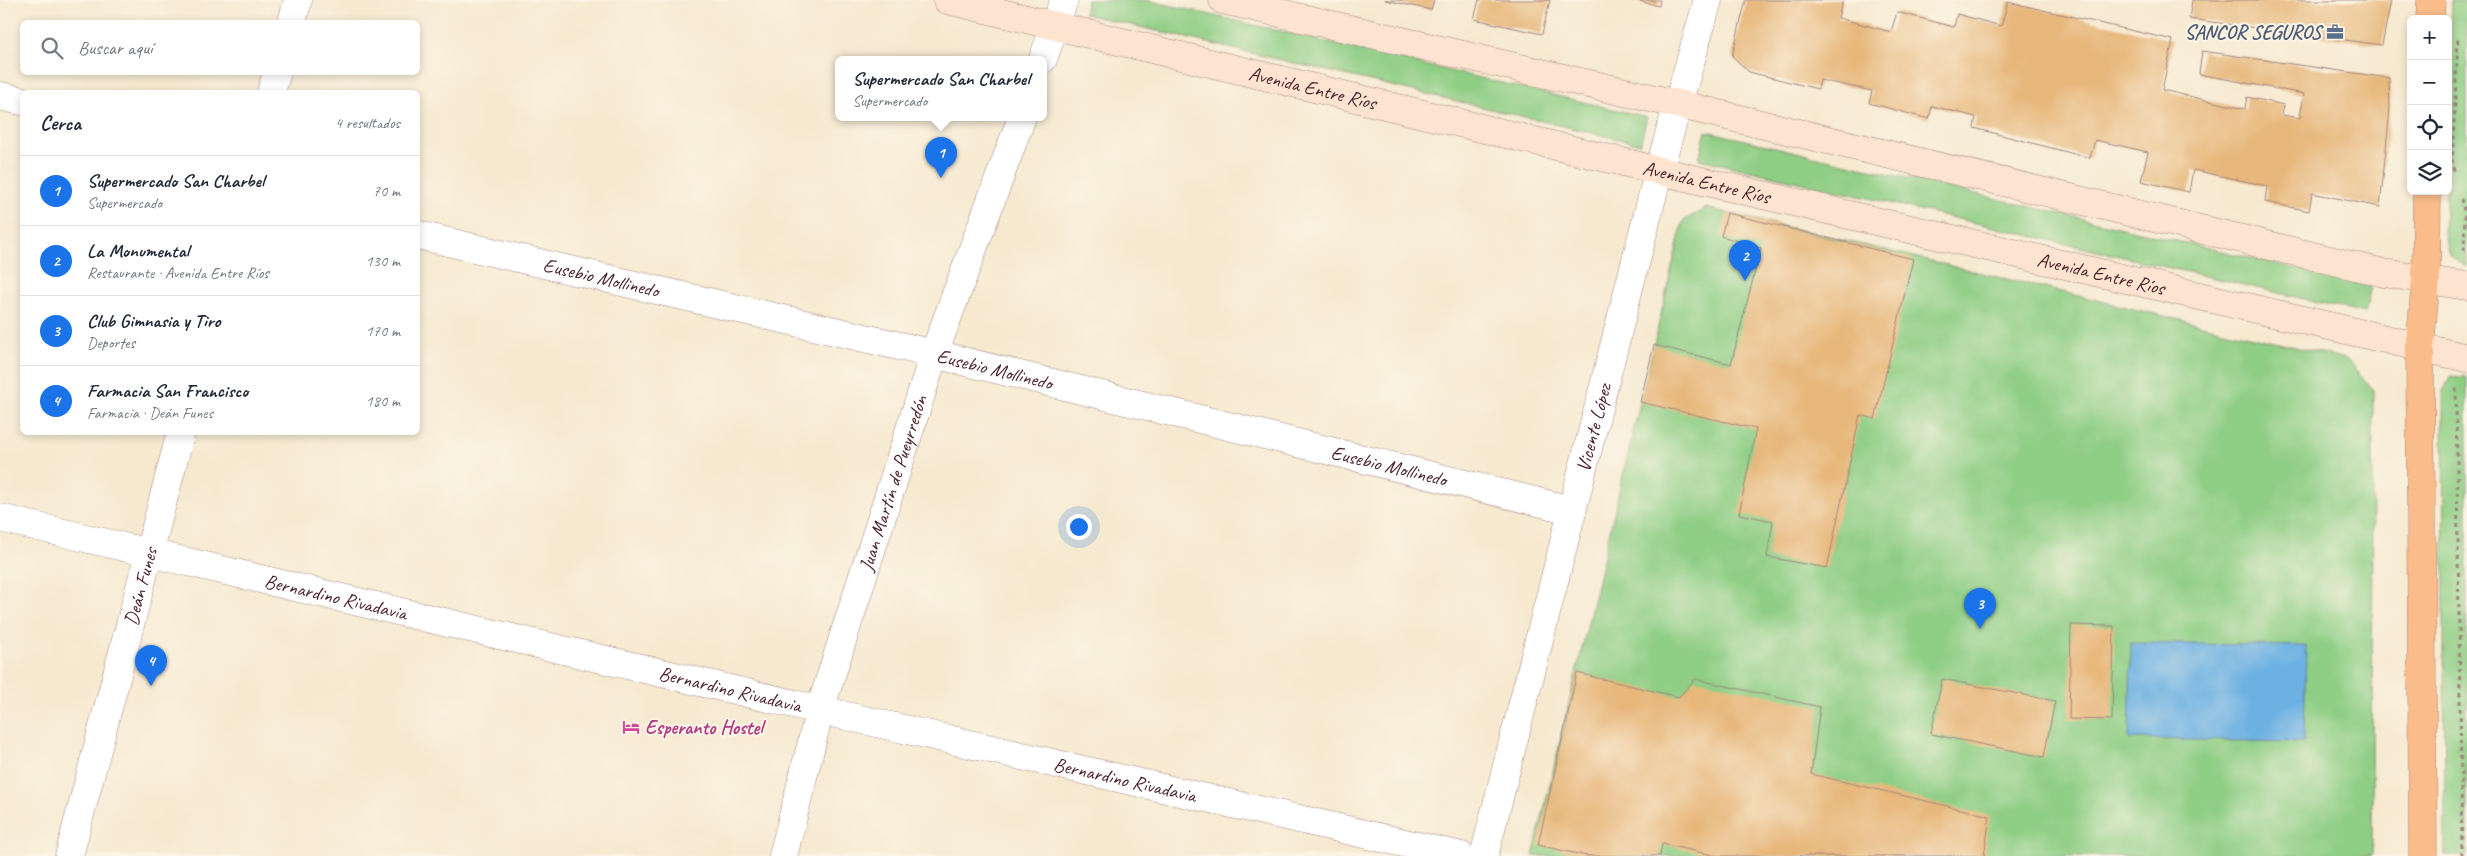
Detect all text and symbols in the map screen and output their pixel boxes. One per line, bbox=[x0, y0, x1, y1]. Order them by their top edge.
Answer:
map controls bbox=[2407, 15, 2452, 195]
button: + bbox=[2407, 15, 2452, 60]
search box bbox=[20, 20, 420, 75]
place label: SANCOR SEGUROS bbox=[2184, 20, 2324, 45]
office icon: SANCOR SEGUROS bbox=[2325, 22, 2345, 42]
icon: search bbox=[38, 34, 66, 62]
text: Buscar aquí bbox=[78, 36, 152, 60]
popup bbox=[835, 56, 1047, 121]
button: − bbox=[2407, 60, 2452, 105]
street label: Avenida Entre Ríos bbox=[1246, 61, 1381, 116]
text: Supermercado San Charbel bbox=[852, 67, 1030, 91]
text: Supermercado bbox=[852, 91, 927, 111]
button: locate bbox=[2407, 105, 2452, 150]
text: Cerca bbox=[40, 110, 81, 136]
text: 4 resultados bbox=[335, 113, 400, 133]
pin: 1 bbox=[925, 137, 957, 178]
button: layers bbox=[2407, 150, 2452, 195]
street label: Avenida Entre Ríos bbox=[1640, 155, 1775, 210]
text: Supermercado San Charbel bbox=[87, 169, 264, 193]
text: 1 bbox=[52, 181, 60, 201]
text: 70 m bbox=[373, 181, 400, 201]
text: Supermercado bbox=[87, 193, 162, 213]
text: La Monumental bbox=[87, 239, 189, 263]
pin: 2 bbox=[1729, 240, 1761, 281]
street label: Avenida Entre Ríos bbox=[2035, 247, 2169, 301]
text: 2 bbox=[52, 251, 60, 271]
text: 130 m bbox=[366, 251, 400, 271]
street label: Eusebio Mollinedo bbox=[541, 252, 663, 304]
text: Restaurante · Avenida Entre Ríos bbox=[87, 263, 269, 283]
text: Club Gimnasia y Tiro bbox=[87, 309, 220, 333]
text: 3 bbox=[52, 321, 60, 341]
text: 170 m bbox=[366, 321, 400, 341]
text: Deportes bbox=[87, 333, 135, 353]
street label: Eusebio Mollinedo bbox=[934, 343, 1057, 396]
text: Farmacia San Francisco bbox=[87, 379, 248, 403]
street label: Vicente López bbox=[1570, 379, 1617, 475]
text: 4 bbox=[52, 391, 60, 411]
text: 180 m bbox=[366, 391, 400, 411]
street label: Juan Martín de Pueyrredón bbox=[853, 391, 933, 575]
text: Farmacia · Deán Funes bbox=[87, 403, 213, 423]
street label: Eusebio Mollinedo bbox=[1329, 440, 1451, 493]
your location bbox=[1066, 514, 1092, 540]
street label: Deán Funes bbox=[119, 543, 164, 628]
street label: Bernardino Rivadavia bbox=[262, 568, 411, 626]
pin: 3 bbox=[1964, 588, 1996, 629]
pin: 4 bbox=[135, 645, 167, 686]
street label: Bernardino Rivadavia bbox=[656, 661, 806, 719]
place label: Esperanto Hostel bbox=[645, 715, 766, 740]
hotel icon: Esperanto Hostel bbox=[621, 717, 641, 737]
street label: Bernardino Rivadavia bbox=[1051, 752, 1200, 809]

